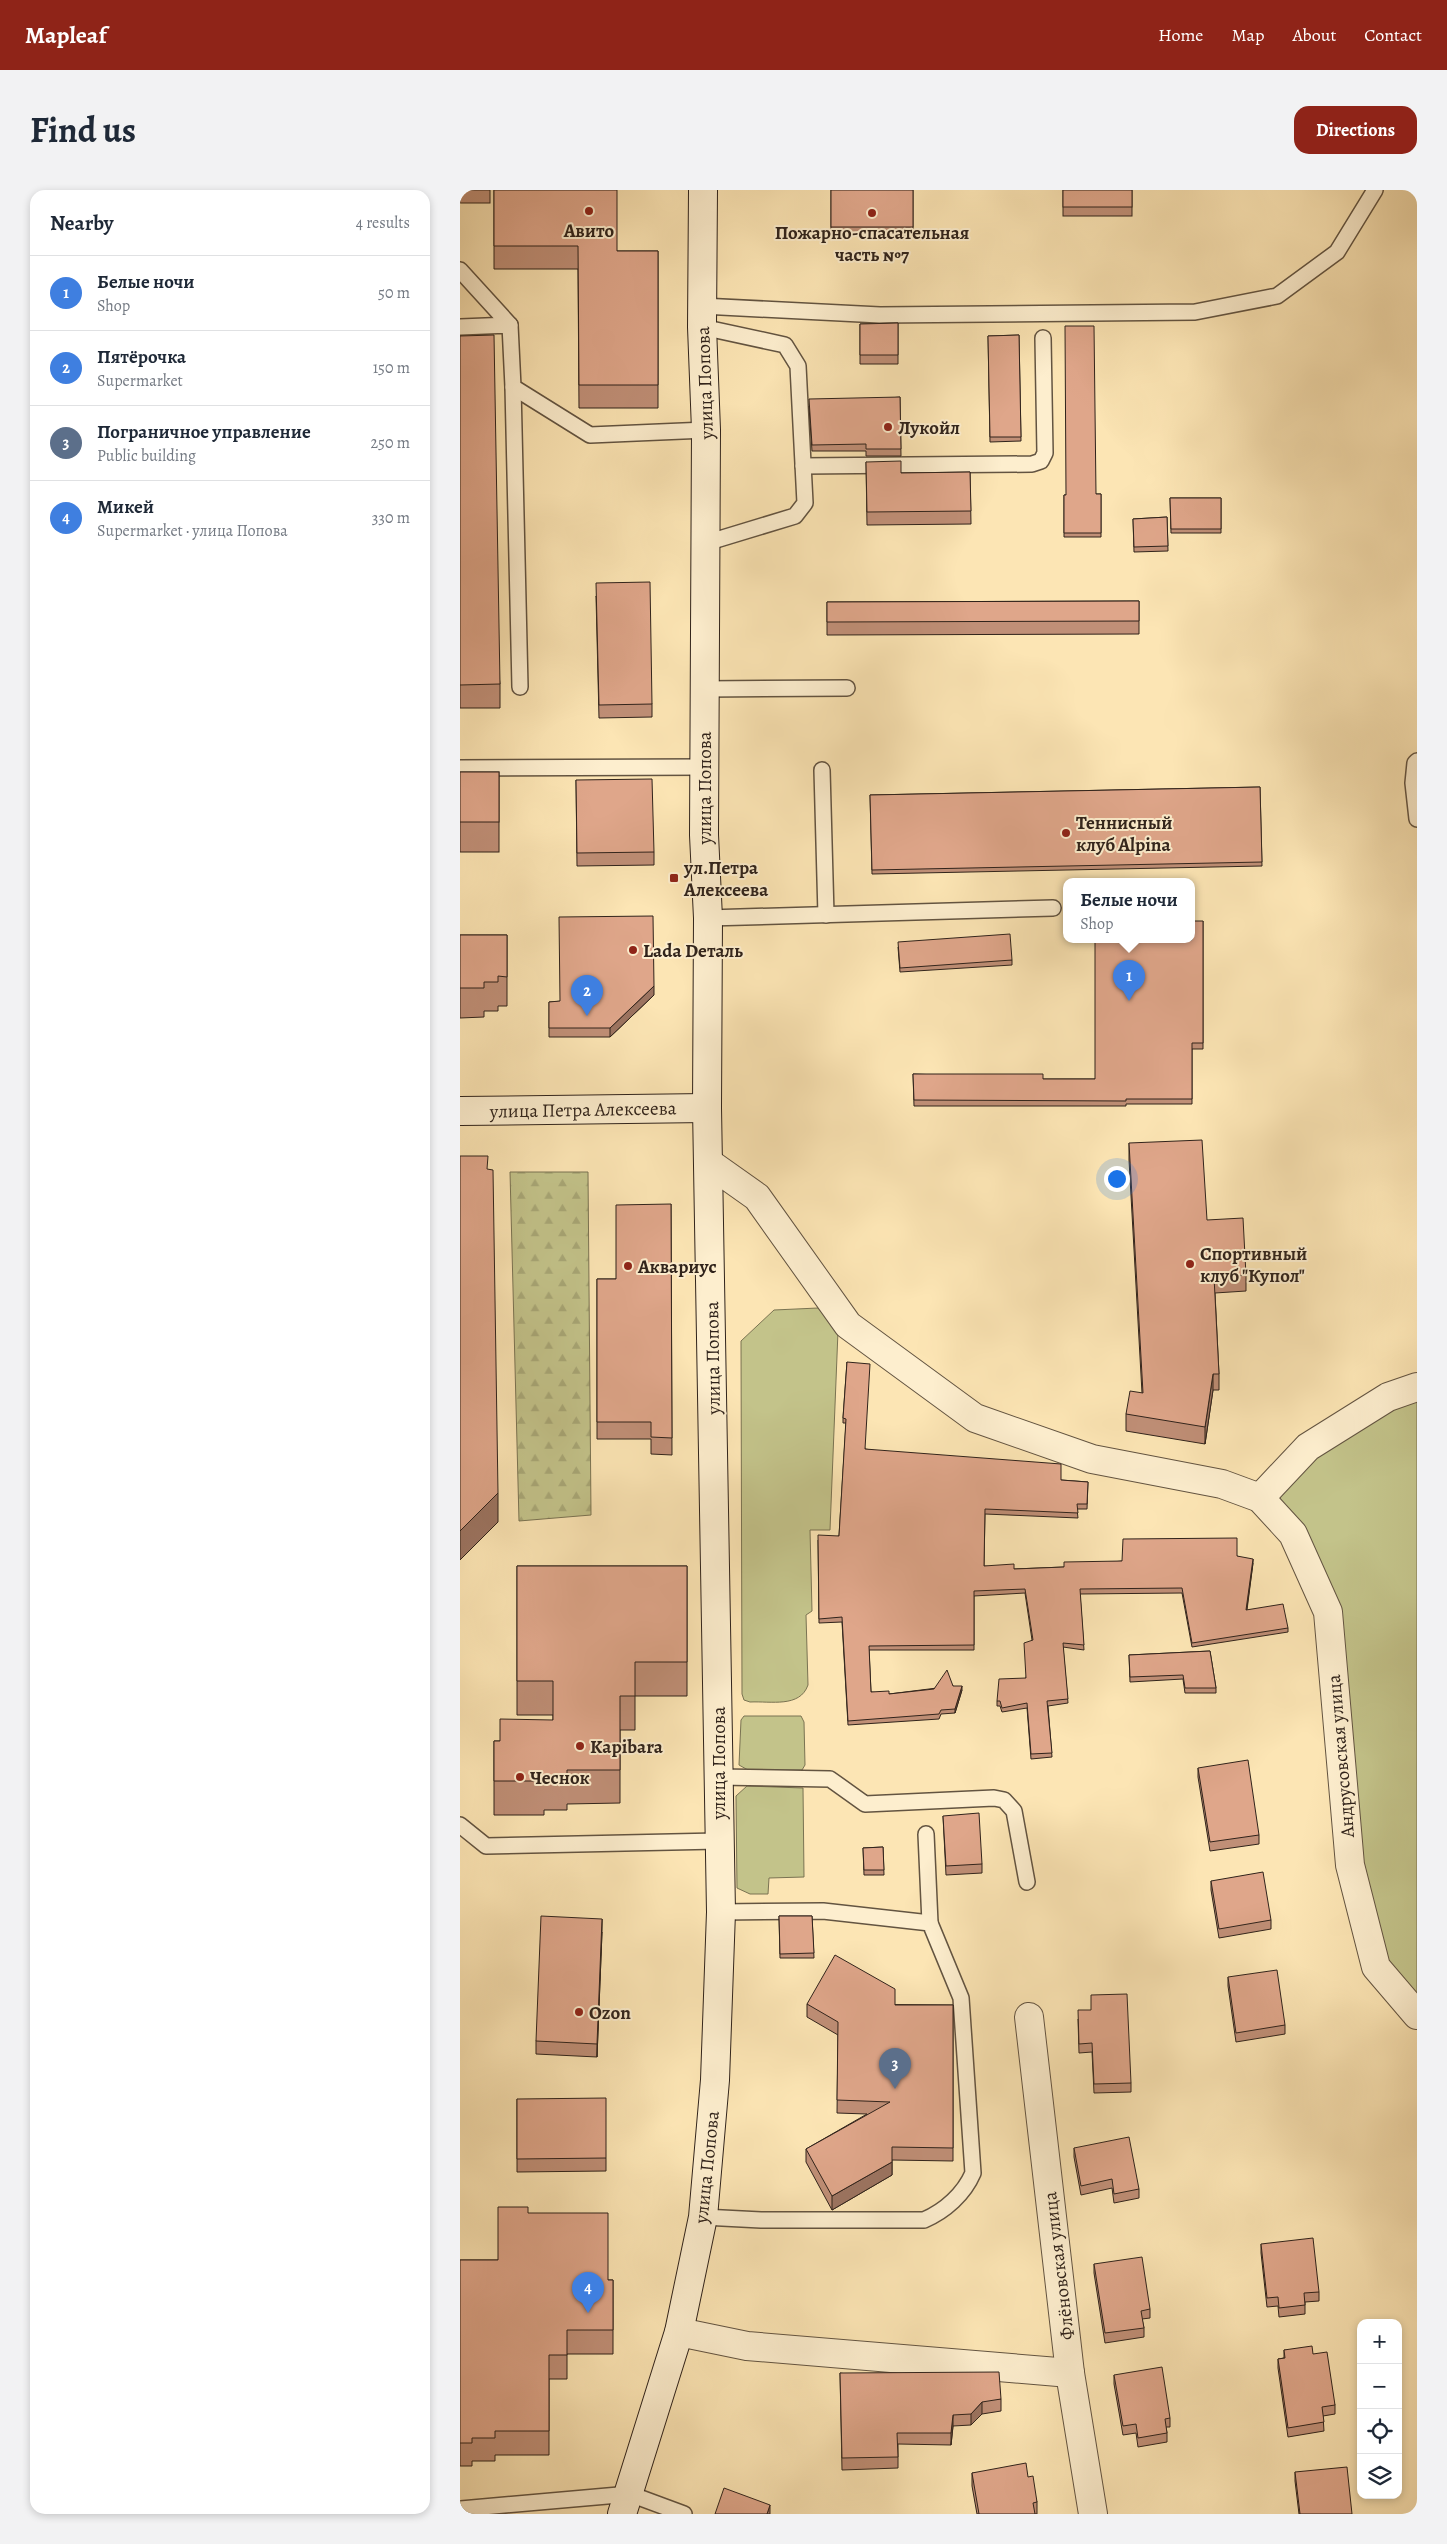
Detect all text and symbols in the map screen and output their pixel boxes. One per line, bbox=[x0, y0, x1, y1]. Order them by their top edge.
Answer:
text: Mapleaf bbox=[25, 19, 107, 51]
text: Home bbox=[1158, 23, 1203, 47]
text: Map bbox=[1231, 23, 1264, 47]
text: About bbox=[1292, 23, 1336, 47]
text: Contact bbox=[1364, 23, 1422, 47]
text: Find us bbox=[30, 106, 136, 154]
button: Directions bbox=[1294, 106, 1417, 154]
marker: Авито bbox=[583, 205, 595, 217]
marker: Пожарно-спасательная часть №7 bbox=[866, 207, 878, 219]
text: Nearby bbox=[50, 209, 113, 237]
text: 4 results bbox=[356, 212, 410, 234]
place label: Авито bbox=[563, 218, 615, 244]
place label: Пожарно-спасательная часть №7 bbox=[775, 220, 969, 268]
text: Белые ночи bbox=[97, 269, 195, 295]
text: 1 bbox=[63, 282, 69, 304]
text: 50 m bbox=[378, 282, 410, 304]
text: Shop bbox=[97, 295, 130, 317]
street label: улица Попова bbox=[690, 326, 720, 441]
text: Пятёрочка bbox=[97, 344, 186, 370]
text: 2 bbox=[62, 357, 70, 379]
text: 150 m bbox=[373, 357, 410, 379]
text: Supermarket bbox=[97, 370, 183, 392]
place label: Лукойл bbox=[898, 415, 960, 441]
text: Пограничное управление bbox=[97, 419, 311, 445]
marker: Лукойл bbox=[882, 421, 894, 433]
text: 3 bbox=[63, 432, 69, 454]
text: 250 m bbox=[371, 432, 410, 454]
text: Public building bbox=[97, 445, 196, 467]
text: Микей bbox=[97, 494, 154, 520]
text: 4 bbox=[62, 507, 70, 529]
text: 330 m bbox=[372, 507, 410, 529]
text: Supermarket · улица Попова bbox=[97, 520, 288, 542]
street label: улица Попова bbox=[692, 731, 718, 846]
place label: Теннисный клуб Alpina bbox=[1076, 810, 1173, 858]
marker: Теннисный клуб Alpina bbox=[1060, 827, 1072, 839]
place label: ул.Петра Алексеева bbox=[683, 855, 769, 903]
marker: ул.Петра Алексеева bbox=[668, 872, 680, 884]
popup bbox=[1063, 878, 1195, 943]
text: Белые ночи bbox=[1080, 887, 1178, 913]
text: Shop bbox=[1080, 913, 1113, 935]
place label: Lada Dеталь bbox=[643, 938, 743, 964]
marker: Lada Dеталь bbox=[627, 944, 639, 956]
pin: 1 bbox=[1113, 960, 1145, 1001]
pin: 2 bbox=[571, 975, 603, 1016]
street label: улица Петра Алексеева bbox=[488, 1095, 677, 1125]
your location bbox=[1104, 1166, 1130, 1192]
place label: Спортивный клуб "Купол" bbox=[1200, 1241, 1307, 1289]
place label: Аквариус bbox=[637, 1254, 717, 1280]
marker: Спортивный клуб "Купол" bbox=[1184, 1258, 1196, 1270]
marker: Аквариус bbox=[622, 1260, 634, 1272]
street label: улица Попова bbox=[699, 1301, 727, 1416]
street label: Андрусовская улица bbox=[1321, 1673, 1361, 1840]
street label: улица Попова bbox=[706, 1706, 732, 1821]
place label: Kapibara bbox=[590, 1734, 664, 1760]
marker: Kapibara bbox=[574, 1740, 586, 1752]
place label: Чеснок bbox=[530, 1765, 590, 1791]
marker: Чеснок bbox=[514, 1771, 526, 1783]
place label: Ozon bbox=[589, 2000, 631, 2026]
marker: Ozon bbox=[573, 2006, 585, 2018]
pin: 3 bbox=[879, 2048, 911, 2089]
street label: улица Попова bbox=[688, 2109, 726, 2226]
street label: Флёновская улица bbox=[1037, 2190, 1081, 2341]
pin: 4 bbox=[572, 2272, 604, 2313]
map controls bbox=[1357, 2319, 1402, 2499]
button: + bbox=[1357, 2319, 1402, 2364]
button: − bbox=[1357, 2364, 1402, 2409]
button: locate bbox=[1357, 2409, 1402, 2454]
button: layers bbox=[1357, 2454, 1402, 2499]

